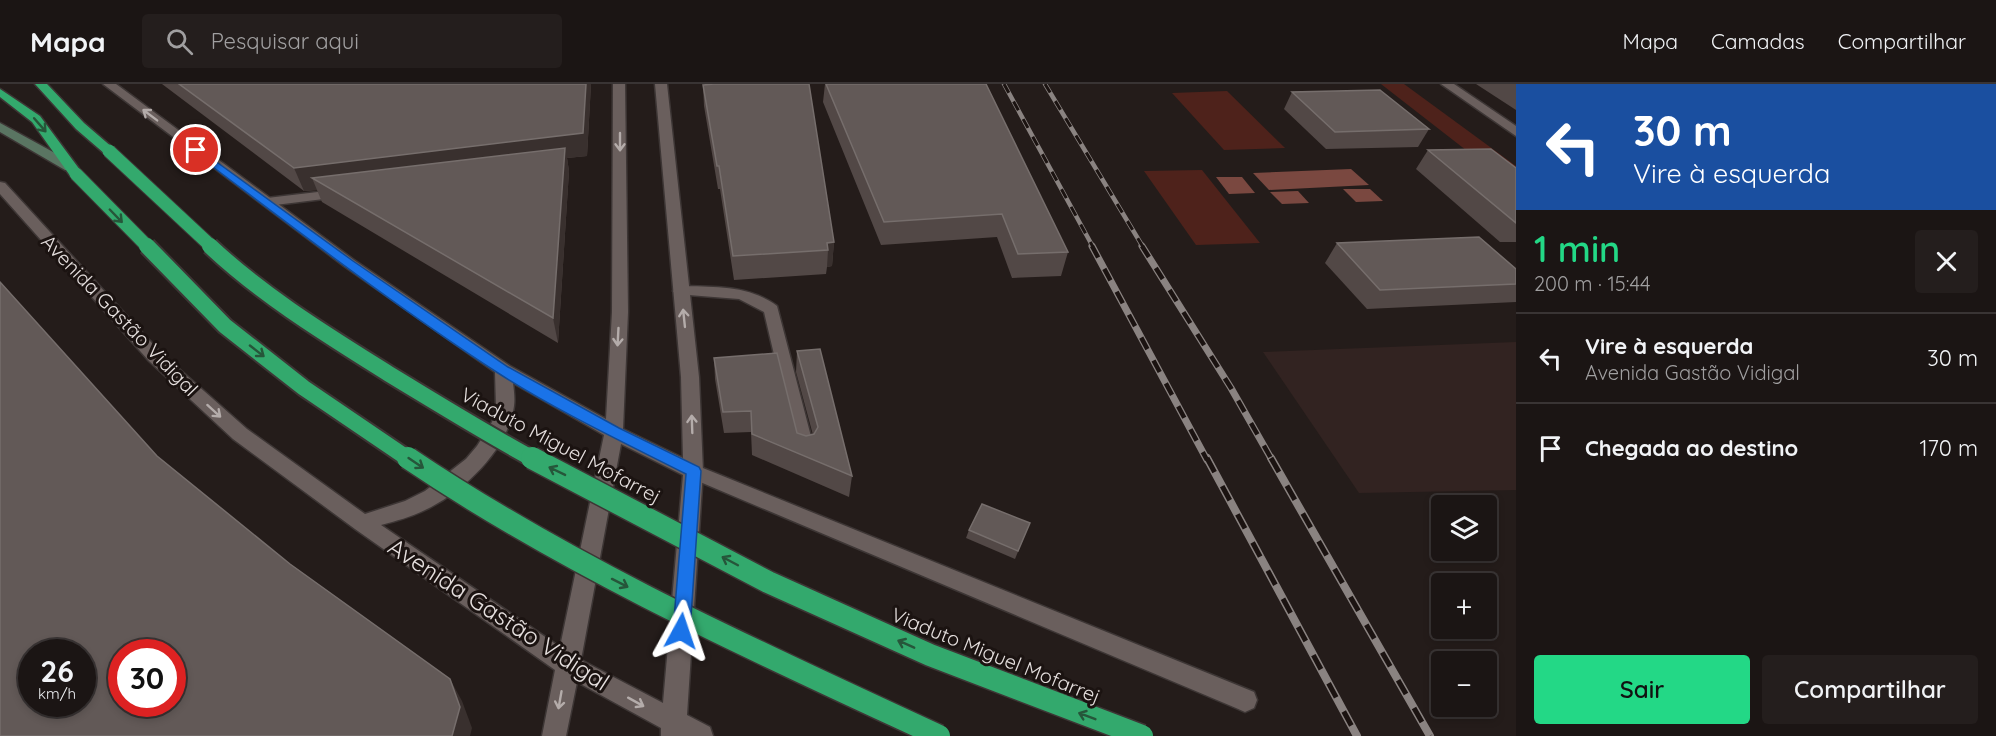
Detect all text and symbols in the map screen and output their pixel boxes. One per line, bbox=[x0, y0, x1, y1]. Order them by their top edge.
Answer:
search box bbox=[142, 14, 562, 68]
text: Mapa bbox=[30, 24, 106, 59]
icon: search bbox=[163, 25, 196, 58]
text: Pesquisar aqui bbox=[211, 27, 359, 55]
text: Mapa bbox=[1623, 28, 1678, 54]
text: Camadas bbox=[1711, 28, 1805, 54]
text: Compartilhar bbox=[1838, 28, 1966, 54]
text: 30 m bbox=[1633, 104, 1732, 157]
icon: left bbox=[1534, 108, 1612, 186]
one-way arrow bbox=[142, 109, 158, 121]
one-way arrow bbox=[33, 117, 47, 132]
pin bbox=[170, 124, 221, 175]
one-way arrow bbox=[614, 132, 626, 152]
icon: arrive bbox=[179, 133, 212, 166]
text: Vire à esquerda bbox=[1633, 156, 1830, 190]
one-way arrow bbox=[109, 208, 124, 223]
text: 1 min bbox=[1534, 226, 1620, 271]
street label: Avenida Gastão Vidigal bbox=[36, 229, 204, 401]
button: close bbox=[1915, 230, 1978, 293]
text: 200 m · 15:44 bbox=[1534, 271, 1651, 296]
one-way arrow bbox=[678, 309, 689, 329]
one-way arrow bbox=[613, 327, 624, 347]
text: Vire à esquerda bbox=[1585, 332, 1753, 360]
icon: left bbox=[1534, 342, 1567, 375]
one-way arrow bbox=[249, 344, 265, 357]
text: 30 m bbox=[1927, 344, 1978, 372]
text: Avenida Gastão Vidigal bbox=[1585, 360, 1800, 385]
street label: Viaduto Miguel Mofarrej bbox=[457, 382, 665, 508]
one-way arrow bbox=[206, 404, 221, 418]
one-way arrow bbox=[686, 414, 697, 434]
icon: arrive bbox=[1534, 432, 1567, 465]
text: Chegada ao destino bbox=[1585, 434, 1798, 462]
text: 170 m bbox=[1919, 434, 1978, 462]
one-way arrow bbox=[407, 457, 424, 469]
one-way arrow bbox=[548, 465, 566, 476]
map controls bbox=[1431, 495, 1497, 717]
button: layers bbox=[1431, 495, 1497, 561]
street label: Avenida Gastão Vidigal bbox=[383, 531, 615, 697]
one-way arrow bbox=[721, 555, 739, 566]
button: + bbox=[1431, 573, 1497, 639]
one-way arrow bbox=[611, 577, 629, 589]
position arrow bbox=[649, 599, 713, 663]
street label: Viaduto Miguel Mofarrej bbox=[888, 602, 1104, 708]
one-way arrow bbox=[897, 638, 915, 650]
speed limit sign: 30 bbox=[108, 639, 186, 717]
button: − bbox=[1431, 651, 1497, 717]
text: 26 bbox=[40, 652, 74, 690]
button: Sair bbox=[1534, 655, 1750, 724]
button: Compartilhar bbox=[1762, 655, 1978, 724]
text: km/h bbox=[38, 684, 76, 703]
one-way arrow bbox=[554, 690, 565, 709]
one-way arrow bbox=[627, 696, 644, 708]
one-way arrow bbox=[1078, 710, 1097, 721]

